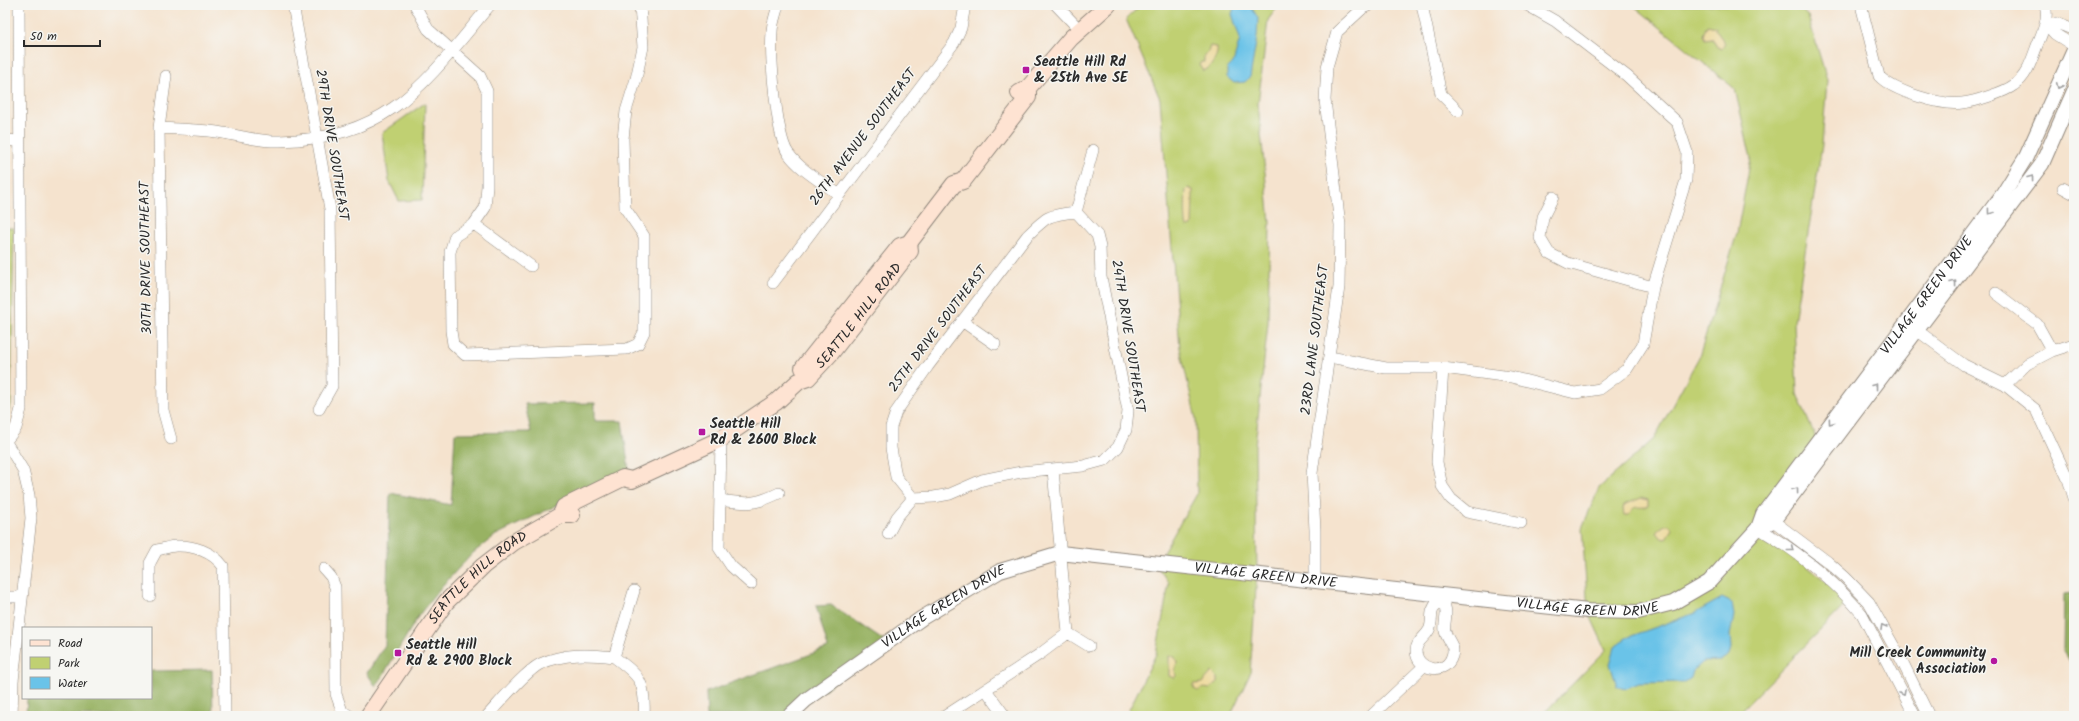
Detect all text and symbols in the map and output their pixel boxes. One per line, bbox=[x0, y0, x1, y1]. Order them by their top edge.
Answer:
scale bar bbox=[24, 22, 100, 48]
text: 50 m bbox=[30, 27, 57, 46]
place label: Seattle Hill Rd & 25th Ave SE bbox=[1034, 51, 1129, 89]
street label: 26TH AVENUE SOUTHEAST bbox=[804, 62, 923, 210]
marker: Seattle Hill Rd & 25th Ave SE bbox=[1021, 65, 1031, 75]
street label: 29TH DRIVE SOUTHEAST bbox=[309, 68, 355, 224]
one-way arrow bbox=[2056, 82, 2064, 89]
one-way arrow bbox=[2026, 176, 2033, 183]
street label: 30TH DRIVE SOUTHEAST bbox=[134, 180, 158, 335]
one-way arrow bbox=[1987, 207, 1994, 214]
street label: VILLAGE GREEN DRIVE bbox=[1875, 231, 1979, 360]
street label: SEATTLE HILL ROAD bbox=[811, 258, 908, 374]
street label: 24TH DRIVE SOUTHEAST bbox=[1105, 258, 1151, 415]
street label: 25TH DRIVE SOUTHEAST bbox=[883, 260, 994, 397]
street label: 23RD LANE SOUTHEAST bbox=[1295, 262, 1335, 416]
one-way arrow bbox=[1949, 280, 1956, 287]
one-way arrow bbox=[1870, 384, 1877, 391]
place label: Seattle Hill Rd & 2600 Block bbox=[710, 413, 817, 451]
one-way arrow bbox=[1829, 417, 1836, 424]
marker: Seattle Hill Rd & 2600 Block bbox=[697, 427, 707, 437]
one-way arrow bbox=[1792, 487, 1799, 494]
street label: SEATTLE HILL ROAD bbox=[423, 526, 531, 629]
one-way arrow bbox=[1786, 544, 1793, 551]
street label: VILLAGE GREEN DRIVE bbox=[1193, 557, 1339, 594]
street label: VILLAGE GREEN DRIVE bbox=[877, 559, 1009, 654]
street label: VILLAGE GREEN DRIVE bbox=[1515, 592, 1662, 623]
one-way arrow bbox=[1880, 624, 1887, 631]
legend bbox=[22, 627, 152, 699]
text: Road bbox=[58, 634, 83, 653]
place label: Seattle Hill Rd & 2900 Block bbox=[406, 634, 512, 672]
place label: Mill Creek Community Association bbox=[1850, 642, 1987, 680]
marker: Seattle Hill Rd & 2900 Block bbox=[393, 648, 403, 658]
text: Park bbox=[58, 654, 80, 673]
marker: Mill Creek Community Association bbox=[1989, 656, 1999, 666]
text: Water bbox=[58, 674, 88, 693]
one-way arrow bbox=[1899, 689, 1906, 697]

